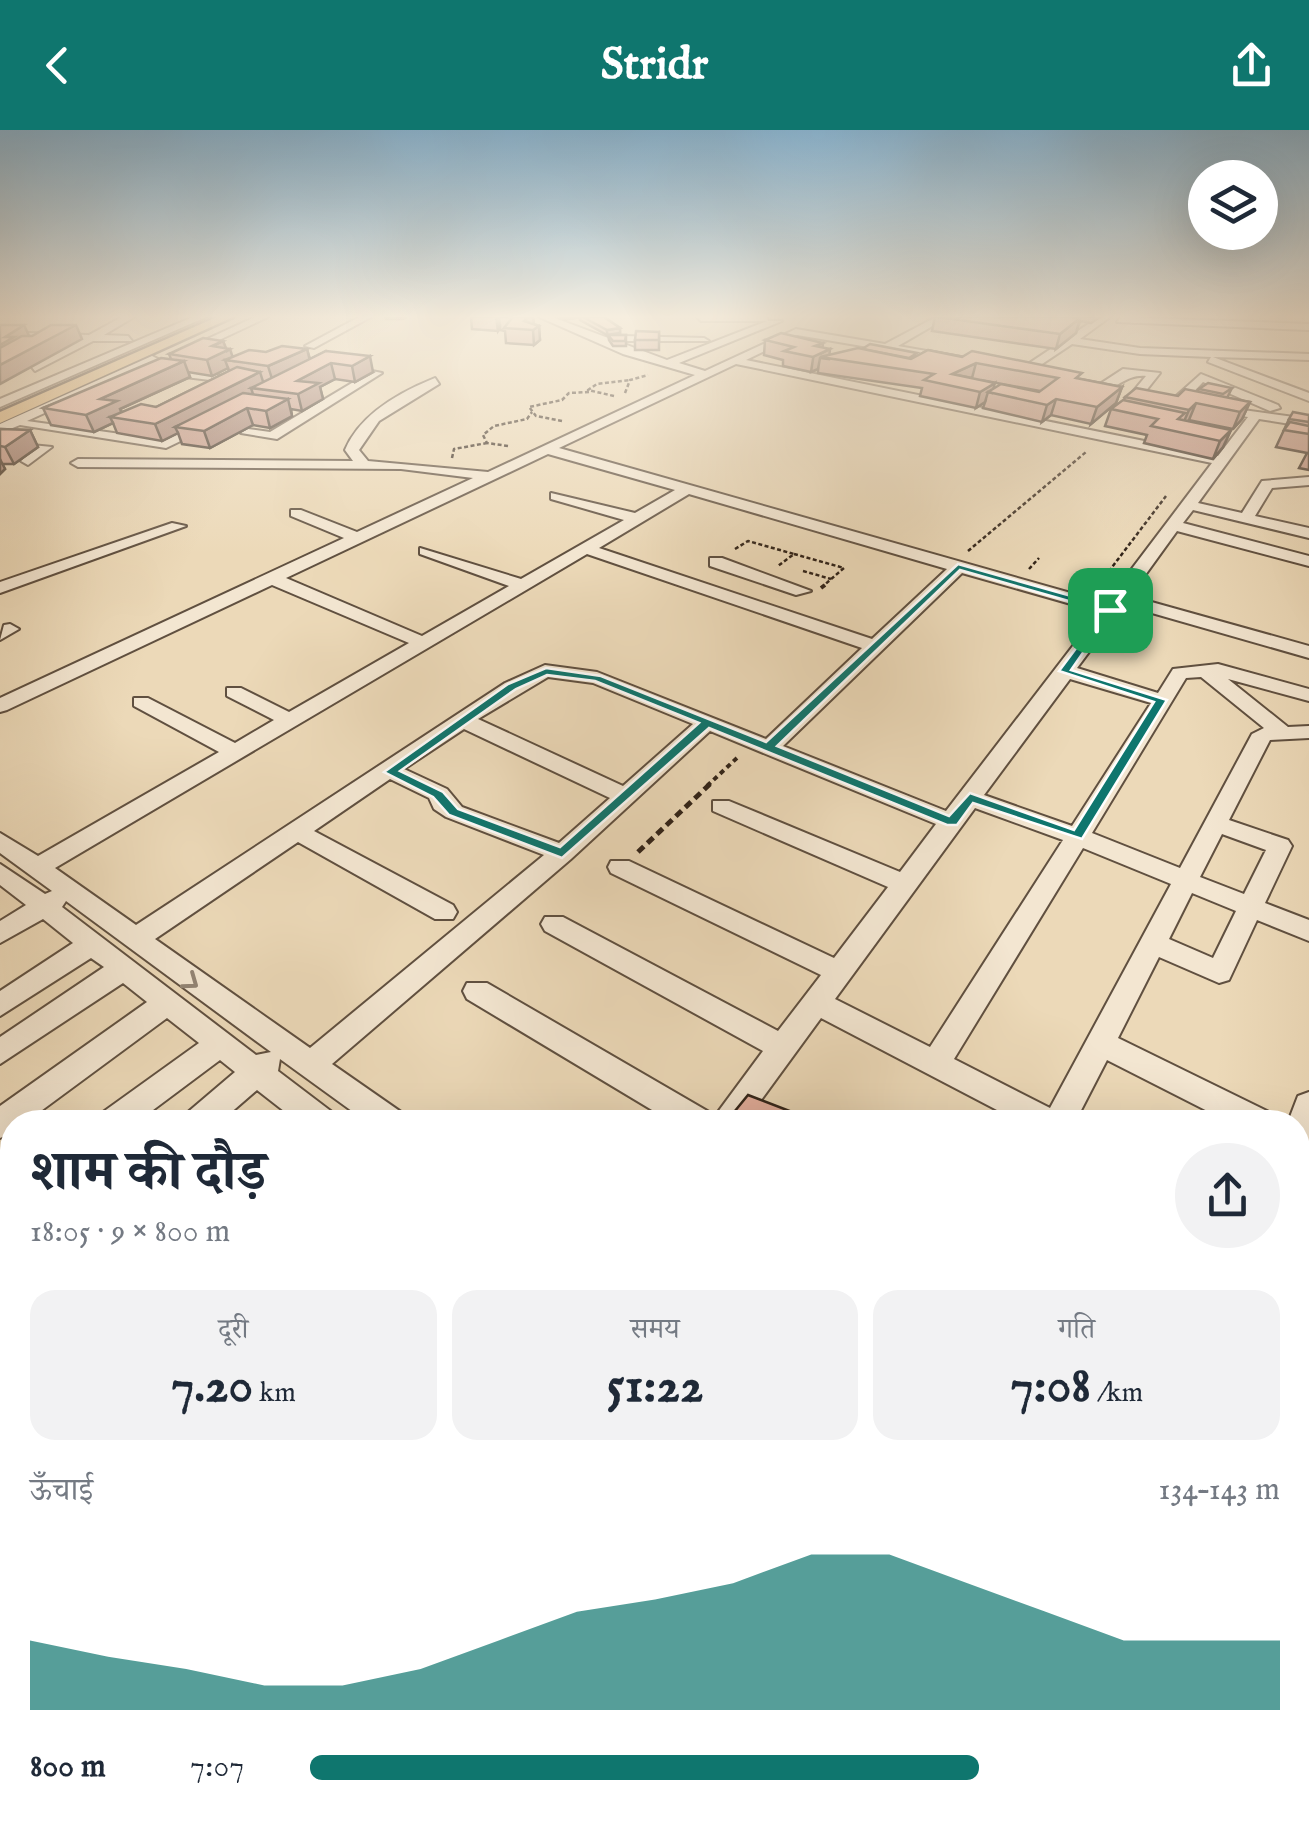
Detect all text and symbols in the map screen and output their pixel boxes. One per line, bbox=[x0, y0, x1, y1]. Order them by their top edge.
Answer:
text: Stridr bbox=[601, 37, 708, 94]
icon: back bbox=[30, 38, 85, 93]
icon: share bbox=[1224, 38, 1279, 93]
map controls bbox=[1188, 160, 1278, 250]
button: layers bbox=[1188, 160, 1278, 250]
pin bbox=[1068, 568, 1153, 653]
icon: arrive bbox=[1083, 583, 1138, 638]
one-way arrow bbox=[180, 970, 198, 988]
text: शाम की दौड़ bbox=[30, 1139, 266, 1209]
button: share bbox=[1175, 1143, 1280, 1248]
text: 18:05 · 9 × 800 m bbox=[30, 1212, 230, 1253]
text: दूरी bbox=[218, 1313, 249, 1348]
text: समय bbox=[630, 1313, 680, 1348]
text: गति bbox=[1058, 1313, 1095, 1348]
text: 7.20 bbox=[171, 1356, 253, 1419]
text: 51:22 bbox=[607, 1356, 703, 1419]
text: 7:08 bbox=[1010, 1356, 1091, 1419]
text: km bbox=[253, 1376, 296, 1411]
text: /km bbox=[1091, 1376, 1143, 1411]
text: 134–143 m bbox=[1158, 1470, 1280, 1511]
text: ऊँचाई bbox=[30, 1471, 93, 1512]
text: 800 m bbox=[30, 1747, 106, 1788]
text: 7:07 bbox=[190, 1747, 244, 1788]

